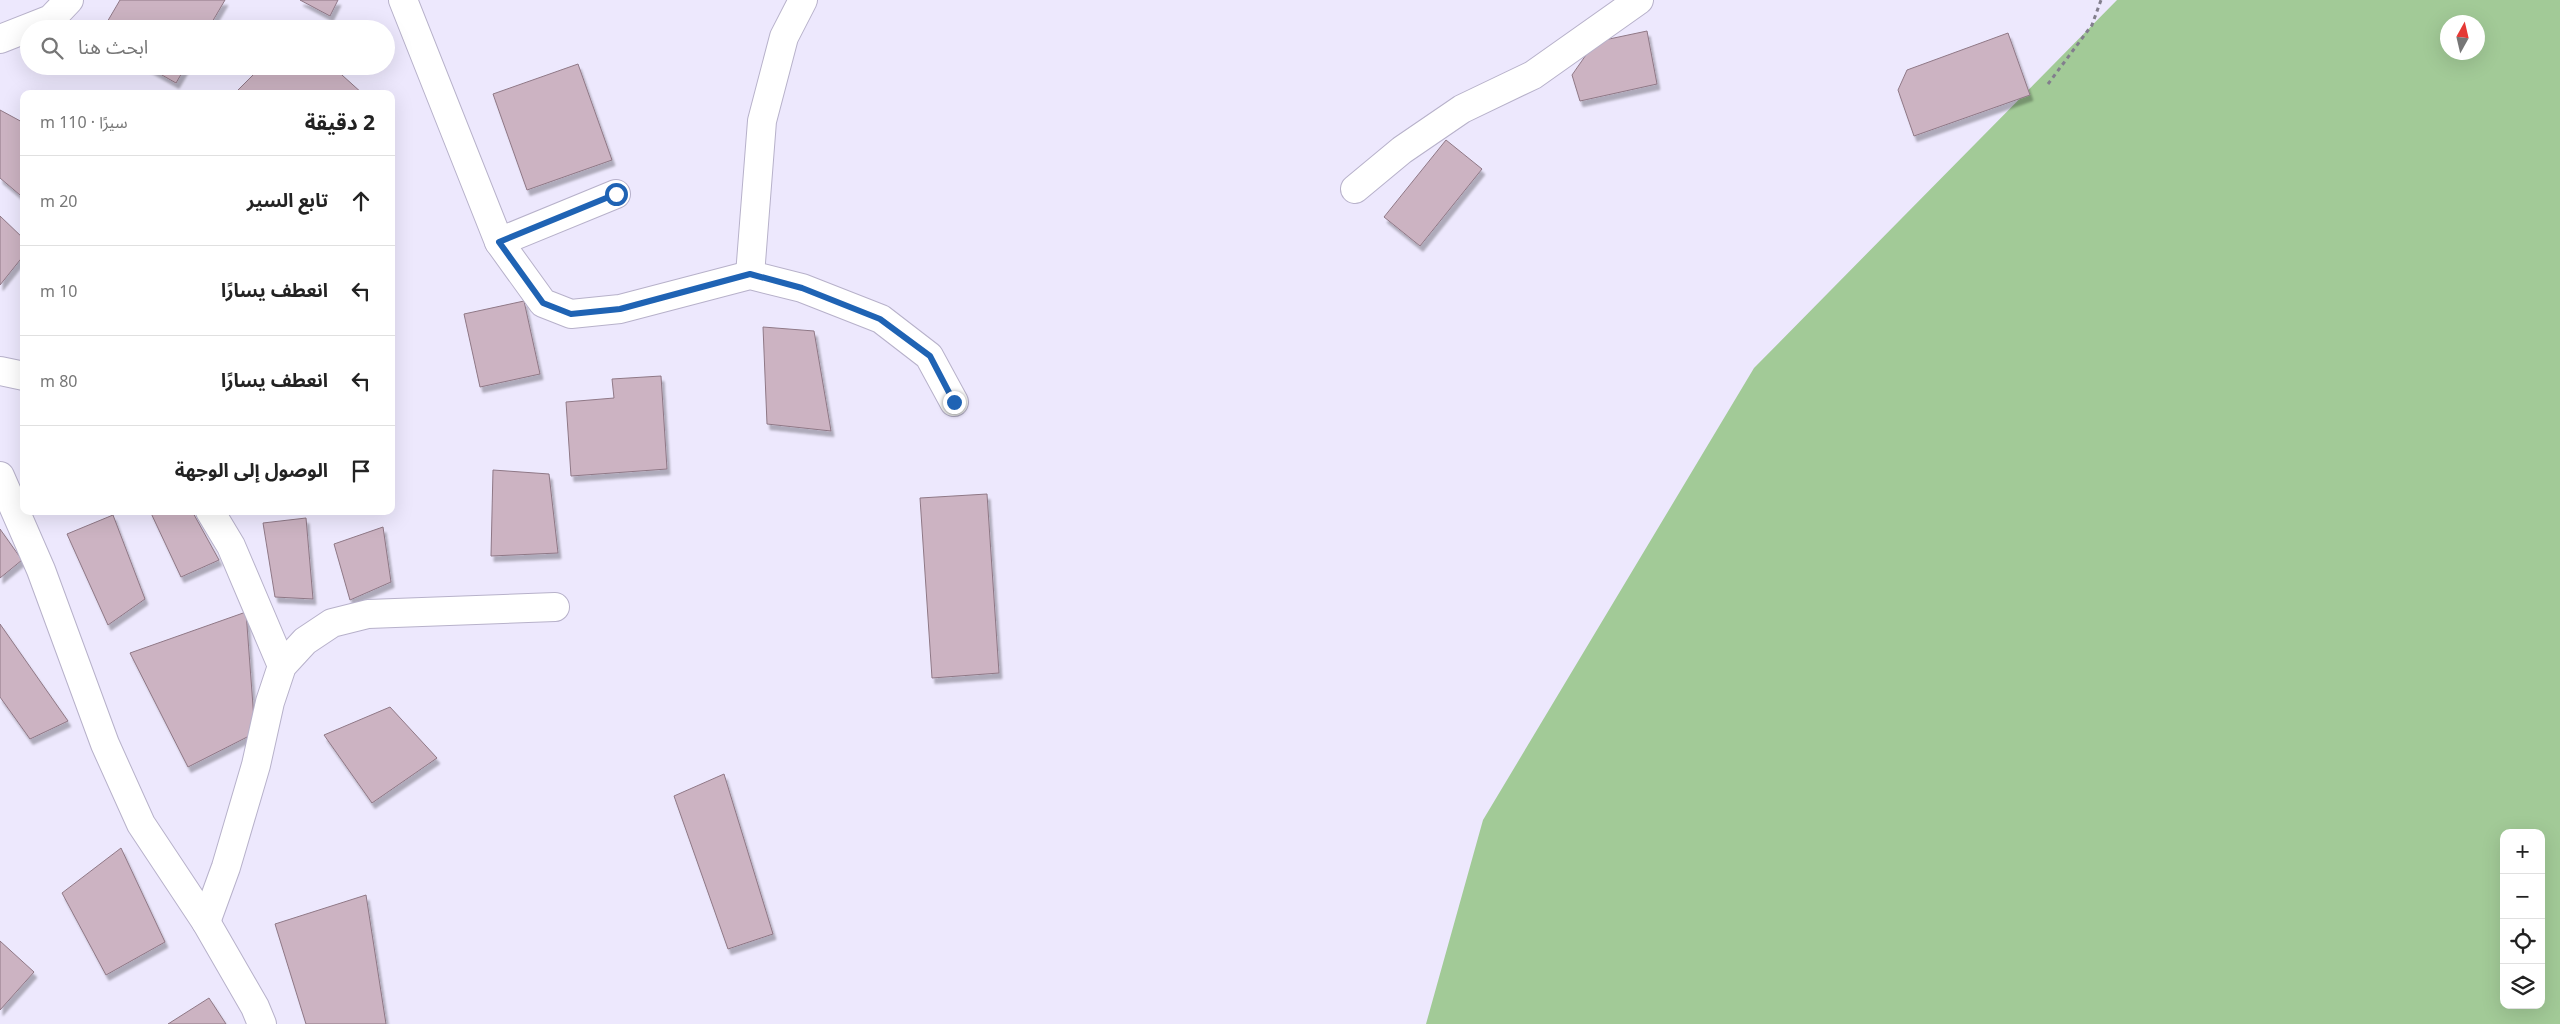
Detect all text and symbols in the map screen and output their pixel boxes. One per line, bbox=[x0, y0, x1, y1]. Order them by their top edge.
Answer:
north arrow bbox=[2440, 15, 2485, 60]
search box bbox=[20, 20, 395, 75]
icon: search bbox=[38, 34, 66, 62]
text: ابحث هنا bbox=[78, 34, 148, 60]
text: 2 دقيقة bbox=[305, 108, 375, 136]
text: سيرًا · 110 m bbox=[40, 111, 127, 133]
route start bbox=[605, 183, 628, 206]
text: تابع السير bbox=[247, 187, 328, 213]
icon: ahead bbox=[347, 187, 375, 215]
text: 20 m bbox=[40, 190, 77, 212]
text: انعطف يسارًا bbox=[221, 277, 328, 303]
icon: left bbox=[347, 277, 375, 305]
text: 10 m bbox=[40, 280, 77, 302]
text: انعطف يسارًا bbox=[221, 367, 328, 393]
icon: left bbox=[347, 367, 375, 395]
text: 80 m bbox=[40, 370, 77, 392]
route end bbox=[943, 391, 966, 414]
text: الوصول إلى الوجهة bbox=[175, 457, 328, 483]
icon: arrive bbox=[347, 457, 375, 485]
map controls bbox=[2500, 829, 2545, 1009]
button: + bbox=[2500, 829, 2545, 874]
button: − bbox=[2500, 874, 2545, 919]
button: locate bbox=[2500, 919, 2545, 964]
button: layers bbox=[2500, 964, 2545, 1009]

